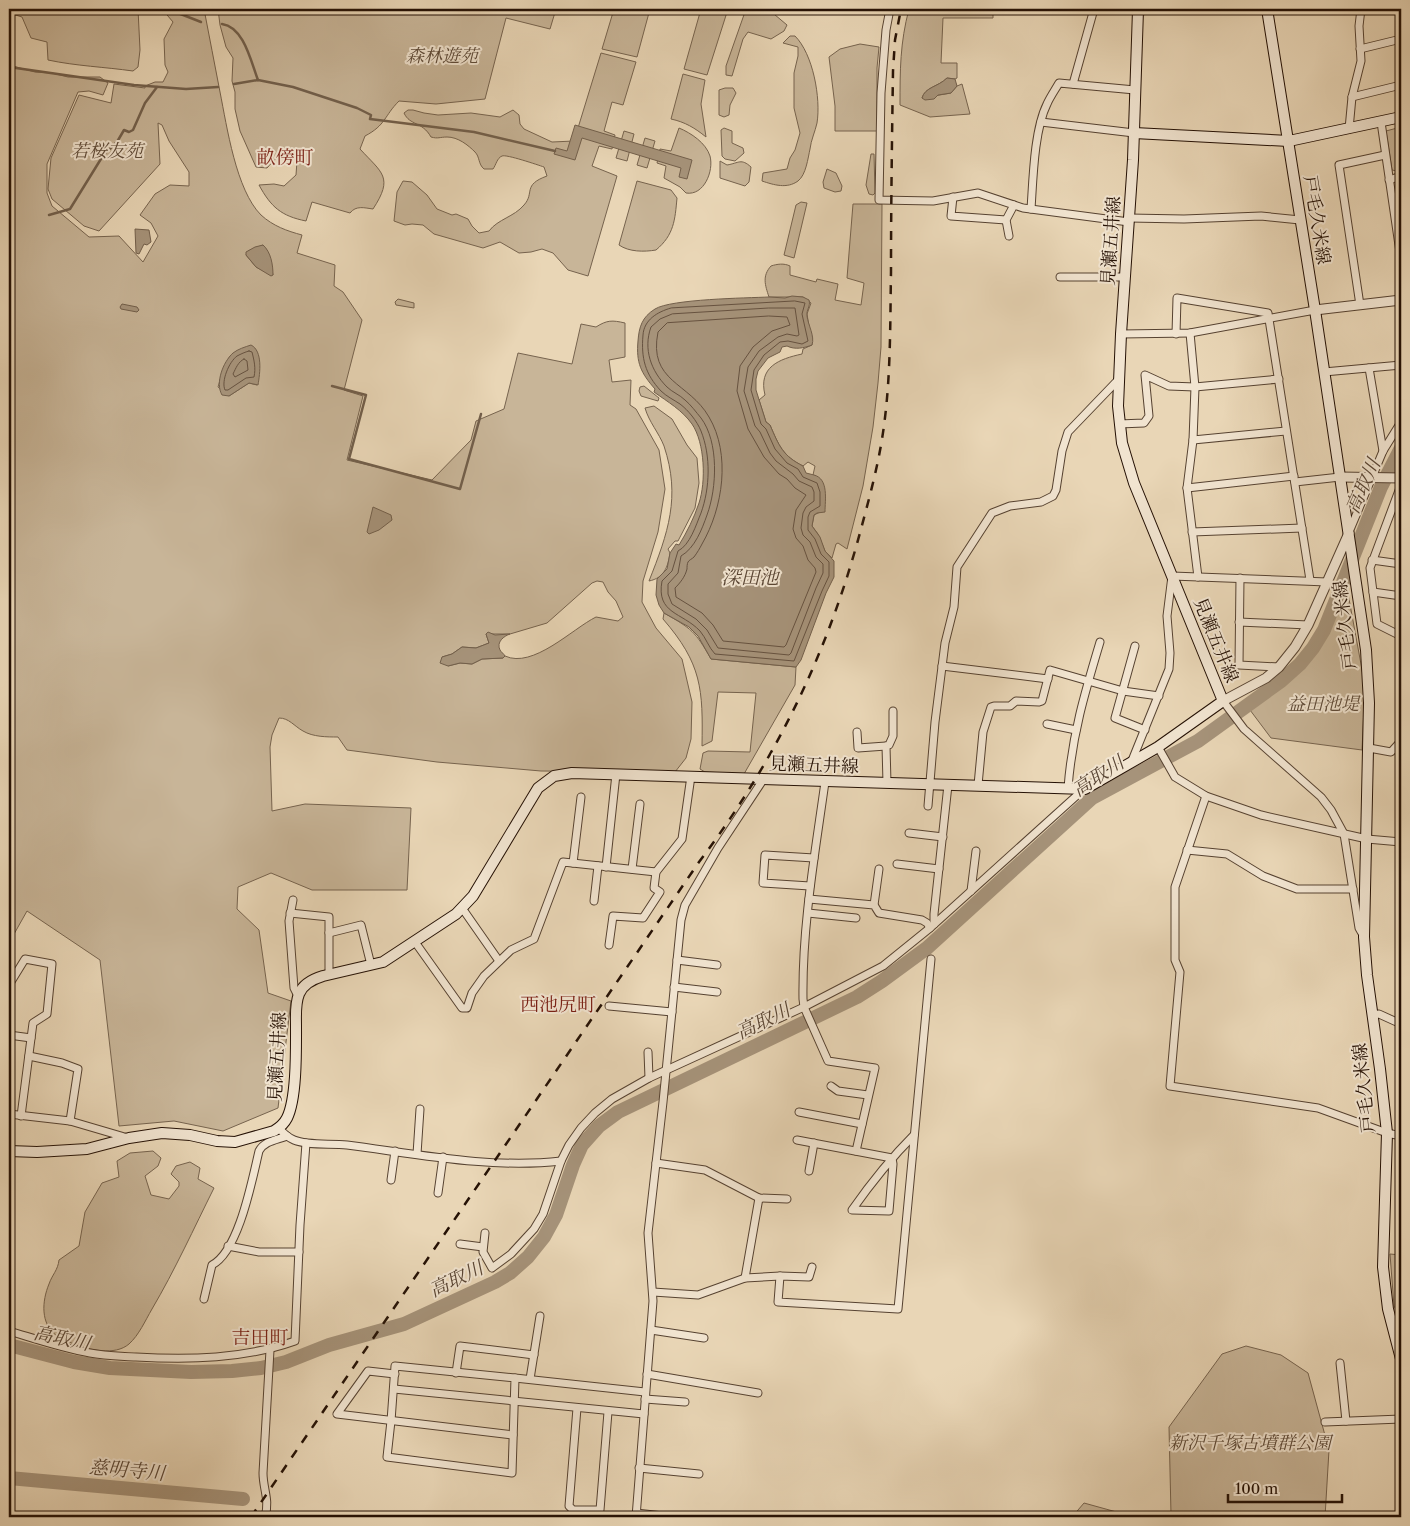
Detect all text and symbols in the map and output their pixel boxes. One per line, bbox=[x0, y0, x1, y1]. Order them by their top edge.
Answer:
park label: 森林遊苑 bbox=[406, 45, 481, 67]
park label: 若桜友苑 bbox=[71, 140, 146, 162]
district label: 畝傍町 bbox=[256, 146, 314, 169]
street label: 戸毛久米線 bbox=[1299, 174, 1335, 266]
street label: 見瀬五井線 bbox=[1097, 195, 1125, 287]
water label: 高取川 bbox=[1341, 453, 1386, 517]
water label: 深田池 bbox=[721, 566, 780, 589]
street label: 戸毛久米線 bbox=[1329, 579, 1361, 671]
street label: 見瀬五井線 bbox=[1189, 594, 1243, 686]
park label: 益田池堤 bbox=[1287, 693, 1361, 715]
water label: 高取川 bbox=[1068, 750, 1130, 801]
street label: 見瀬五井線 bbox=[769, 752, 859, 778]
district label: 西池尻町 bbox=[520, 993, 596, 1016]
water label: 高取川 bbox=[732, 997, 795, 1044]
street label: 見瀬五井線 bbox=[264, 1011, 290, 1103]
street label: 戸毛久米線 bbox=[1348, 1042, 1380, 1134]
water label: 高取川 bbox=[425, 1255, 488, 1302]
water label: 高取川 bbox=[32, 1321, 94, 1356]
district label: 吉田町 bbox=[231, 1326, 289, 1349]
park label: 新沢千塚古墳群公園 bbox=[1169, 1432, 1334, 1454]
water label: 慈明寺川 bbox=[88, 1455, 168, 1485]
scale bar bbox=[1228, 1471, 1341, 1503]
text: 100 m bbox=[1235, 1479, 1278, 1498]

